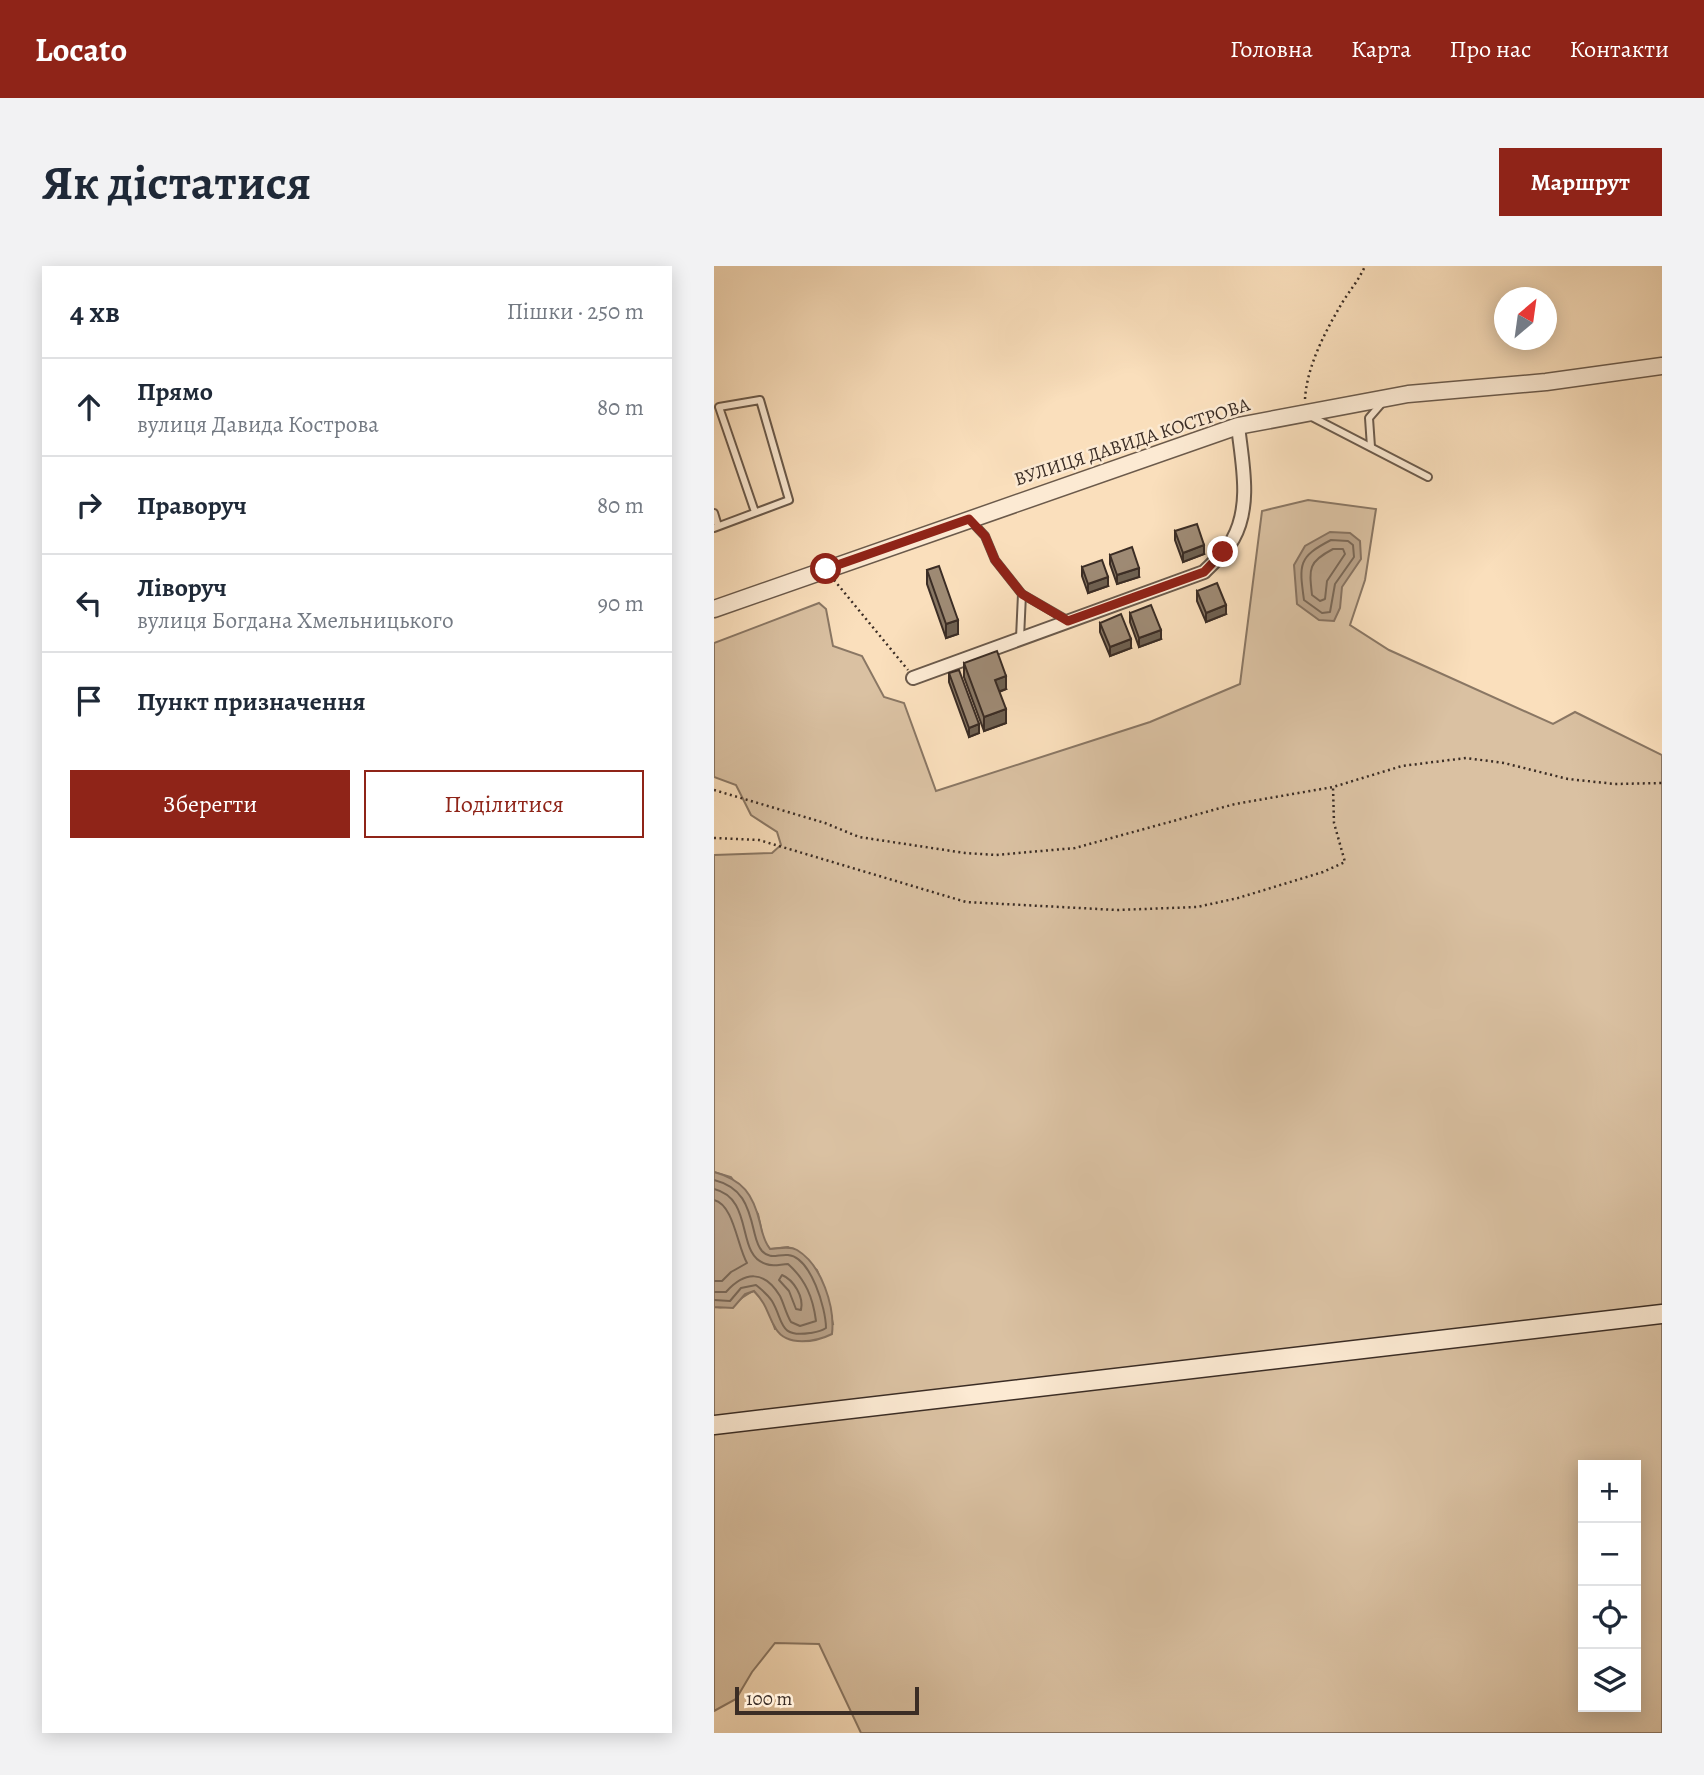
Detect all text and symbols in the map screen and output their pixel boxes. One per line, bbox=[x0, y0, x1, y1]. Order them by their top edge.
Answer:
text: Locato bbox=[35, 27, 127, 72]
text: Головна bbox=[1230, 33, 1313, 65]
text: Карта bbox=[1351, 33, 1411, 65]
text: Про нас bbox=[1449, 33, 1531, 65]
text: Контакти bbox=[1569, 33, 1669, 65]
button: Маршрут bbox=[1499, 148, 1662, 216]
text: Як дістатися bbox=[42, 149, 311, 216]
north arrow bbox=[1494, 287, 1557, 350]
text: 4 хв bbox=[70, 292, 120, 332]
text: Пішки · 250 m bbox=[507, 296, 644, 327]
text: Прямо bbox=[137, 374, 213, 409]
icon: ahead bbox=[70, 388, 108, 426]
street label: ВУЛИЦЯ ДАВИДА КОСТРОВА bbox=[1011, 391, 1254, 492]
text: 80 m bbox=[597, 392, 644, 423]
text: вулиця Давида Кострова bbox=[137, 409, 379, 440]
icon: right bbox=[70, 486, 108, 524]
text: Праворуч bbox=[137, 488, 247, 523]
text: 80 m bbox=[597, 490, 644, 521]
route end bbox=[1207, 536, 1238, 567]
route start bbox=[810, 553, 841, 584]
text: Ліворуч bbox=[137, 570, 227, 605]
icon: left bbox=[70, 584, 108, 622]
text: 90 m bbox=[598, 588, 644, 619]
text: вулиця Богдана Хмельницького bbox=[137, 605, 454, 636]
icon: arrive bbox=[70, 682, 108, 720]
text: Пункт призначення bbox=[137, 684, 366, 719]
button: Зберегти bbox=[70, 770, 350, 838]
button: Поділитися bbox=[364, 770, 644, 838]
map controls bbox=[1578, 1460, 1641, 1712]
button: + bbox=[1578, 1460, 1641, 1523]
button: − bbox=[1578, 1523, 1641, 1586]
button: locate bbox=[1578, 1586, 1641, 1649]
button: layers bbox=[1578, 1649, 1641, 1712]
scale bar bbox=[735, 1684, 919, 1716]
text: 100 m bbox=[746, 1686, 792, 1712]

